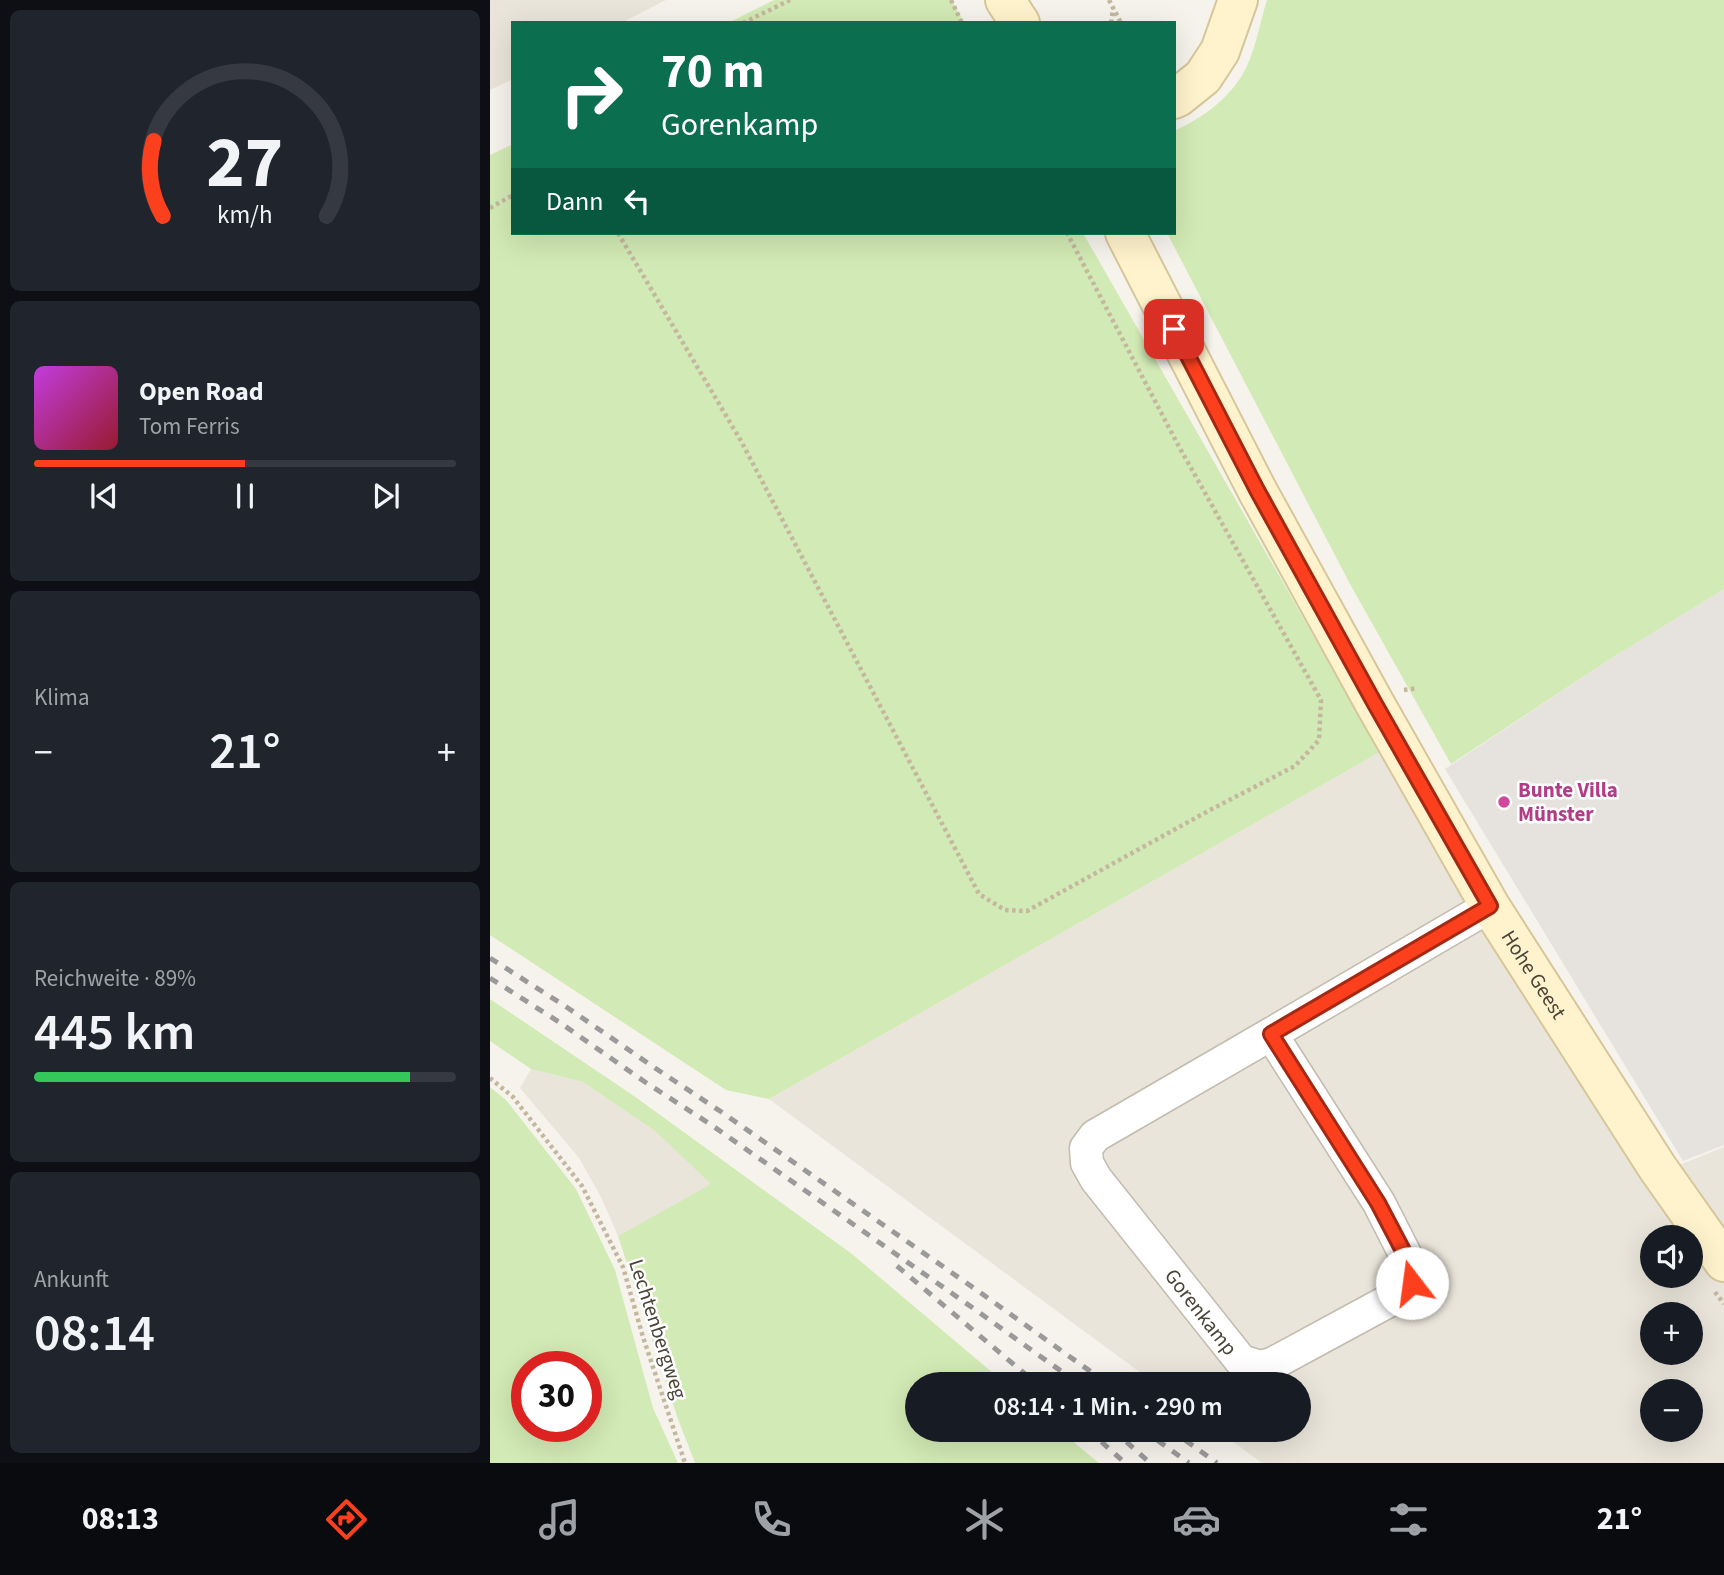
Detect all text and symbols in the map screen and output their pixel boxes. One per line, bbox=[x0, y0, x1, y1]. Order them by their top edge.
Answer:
text: 70 m bbox=[661, 37, 765, 107]
icon: right bbox=[546, 49, 637, 140]
text: Gorenkamp bbox=[661, 102, 818, 148]
text: 27 bbox=[207, 112, 283, 216]
icon: left bbox=[618, 182, 656, 220]
text: Dann bbox=[546, 183, 604, 220]
text: km/h bbox=[217, 197, 273, 233]
pin bbox=[1144, 299, 1204, 359]
icon: arrive bbox=[1155, 310, 1193, 348]
text: Open Road bbox=[139, 373, 264, 410]
text: Tom Ferris bbox=[139, 410, 240, 443]
icon: previous bbox=[85, 477, 123, 515]
icon: pause bbox=[226, 477, 264, 515]
icon: next bbox=[367, 477, 405, 515]
text: Klima bbox=[34, 681, 90, 714]
text: 21° bbox=[209, 715, 281, 789]
text: − bbox=[34, 726, 53, 780]
text: + bbox=[437, 726, 456, 780]
place label: Bunte Villa Münster bbox=[1518, 775, 1618, 829]
marker: Bunte Villa Münster bbox=[1496, 794, 1512, 810]
street label: Hohe Geest bbox=[1494, 924, 1574, 1025]
text: Reichweite · 89% bbox=[34, 962, 196, 995]
text: 445 km bbox=[34, 996, 195, 1070]
map controls bbox=[1640, 1225, 1703, 1442]
button: sound bbox=[1640, 1225, 1703, 1288]
position arrow bbox=[1375, 1246, 1449, 1320]
street label: Lechtenbergweg bbox=[621, 1255, 695, 1403]
street label: Gorenkamp bbox=[1157, 1262, 1245, 1362]
text: Ankunft bbox=[34, 1263, 109, 1296]
text: 08:14 bbox=[34, 1297, 155, 1371]
button: + bbox=[1640, 1302, 1703, 1365]
speed limit sign: 30 bbox=[511, 1351, 602, 1442]
button: − bbox=[1640, 1379, 1703, 1442]
text: 08:14 · 1 Min. · 290 m bbox=[993, 1388, 1223, 1425]
icon: directions bbox=[322, 1495, 371, 1544]
icon: music bbox=[535, 1495, 584, 1544]
icon: phone bbox=[747, 1495, 796, 1544]
icon: climate bbox=[960, 1495, 1009, 1544]
icon: car bbox=[1172, 1495, 1221, 1544]
icon: filters bbox=[1384, 1495, 1433, 1544]
text: 08:13 bbox=[82, 1496, 159, 1542]
text: 21° bbox=[1597, 1496, 1642, 1542]

